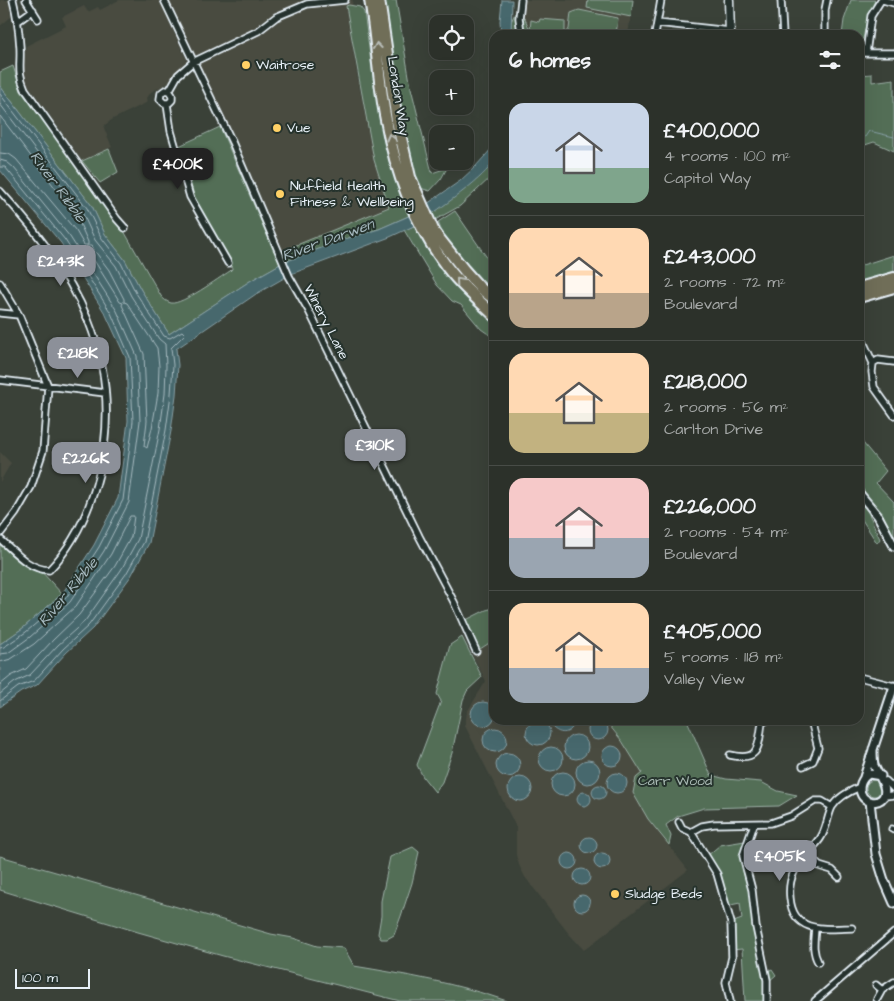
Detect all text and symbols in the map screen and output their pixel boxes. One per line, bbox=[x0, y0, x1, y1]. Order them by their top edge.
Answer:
map controls bbox=[429, 15, 474, 170]
button: locate bbox=[429, 15, 474, 60]
one-way arrow bbox=[372, 42, 383, 50]
text: 6 homes bbox=[509, 46, 591, 75]
icon: filters bbox=[816, 46, 844, 74]
place label: Waitrose bbox=[256, 55, 315, 75]
street label: London Way bbox=[382, 55, 414, 137]
marker: Waitrose bbox=[240, 59, 252, 71]
button: + bbox=[429, 70, 474, 115]
text: £400,000 bbox=[664, 116, 760, 145]
place label: Vue bbox=[287, 118, 311, 138]
marker: Vue bbox=[271, 122, 283, 134]
icon: home bbox=[549, 123, 609, 183]
button: − bbox=[429, 125, 474, 170]
one-way arrow bbox=[385, 132, 396, 141]
text: 4 rooms · 100 m² bbox=[664, 145, 791, 167]
water label: River Ribble bbox=[25, 147, 92, 228]
pin: £400K bbox=[143, 148, 213, 190]
text: £400K bbox=[153, 153, 203, 175]
text: Capitol Way bbox=[664, 167, 751, 189]
place label: Nuffield Health Fitness & Wellbeing bbox=[290, 176, 414, 212]
marker: Nuffield Health Fitness & Wellbeing bbox=[274, 188, 286, 200]
water label: River Darwen bbox=[279, 213, 378, 266]
text: £243,000 bbox=[664, 242, 756, 271]
pin: £243K bbox=[26, 244, 96, 287]
icon: home bbox=[549, 248, 609, 308]
text: £243K bbox=[38, 250, 84, 272]
text: 2 rooms · 72 m² bbox=[664, 271, 786, 293]
one-way arrow bbox=[456, 278, 465, 287]
street label: Winery Lane bbox=[298, 281, 354, 364]
text: Boulevard bbox=[664, 293, 737, 315]
pin: £218K bbox=[43, 336, 113, 379]
text: £218K bbox=[58, 342, 98, 364]
text: £218,000 bbox=[664, 367, 747, 396]
icon: home bbox=[549, 373, 609, 433]
text: 2 rooms · 56 m² bbox=[664, 396, 788, 418]
text: Carlton Drive bbox=[664, 418, 763, 440]
pin: £310K bbox=[340, 428, 410, 471]
text: £310K bbox=[356, 434, 394, 456]
pin: £226K bbox=[51, 442, 121, 484]
text: £226K bbox=[63, 447, 109, 469]
text: £226,000 bbox=[664, 492, 756, 521]
icon: home bbox=[549, 498, 609, 558]
text: 2 rooms · 54 m² bbox=[664, 521, 789, 543]
text: Boulevard bbox=[664, 543, 737, 565]
water label: River Ribble bbox=[33, 553, 103, 631]
text: £405,000 bbox=[664, 617, 761, 646]
icon: home bbox=[549, 623, 609, 683]
text: 5 rooms · 118 m² bbox=[664, 646, 783, 668]
text: Valley View bbox=[664, 668, 745, 690]
park label: Carr Wood bbox=[638, 771, 712, 791]
pin: £405K bbox=[745, 840, 815, 882]
text: £405K bbox=[755, 845, 805, 867]
place label: Sludge Beds bbox=[625, 884, 703, 904]
marker: Sludge Beds bbox=[609, 888, 621, 900]
scale bar bbox=[15, 966, 90, 989]
text: 100 m bbox=[22, 968, 58, 988]

